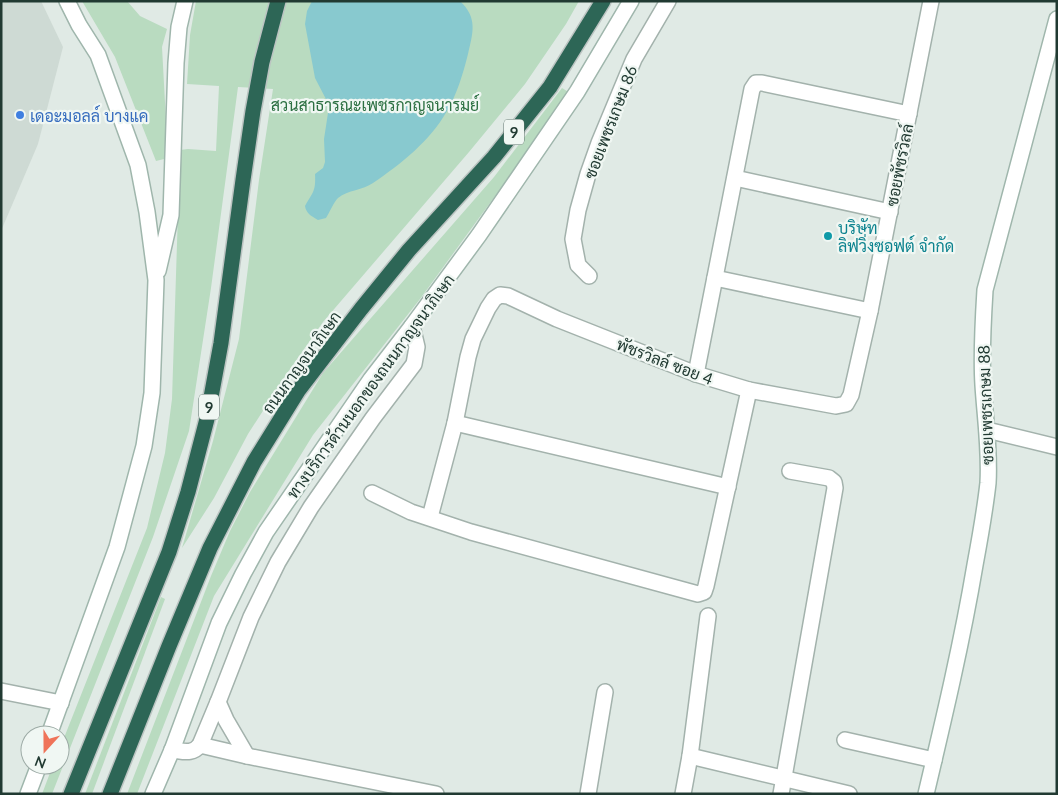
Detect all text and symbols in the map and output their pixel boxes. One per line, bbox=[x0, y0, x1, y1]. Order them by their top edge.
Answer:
street label: ซอยเพชรเกษม 86 bbox=[580, 63, 640, 181]
park label: สวนสาธารณะเพชรกาญจนารมย์ bbox=[271, 93, 479, 115]
place label: เดอะมอลล์ บางแค bbox=[30, 104, 149, 125]
marker: เดอะมอลล์ บางแค bbox=[14, 109, 26, 121]
road number: 9 bbox=[504, 120, 524, 144]
street label: ซอยพัชรวิลล์ bbox=[880, 122, 916, 208]
place label: บริษัท ลิฟวิ่งซอฟต์ จำกัด bbox=[838, 218, 954, 255]
marker: บริษัท ลิฟวิ่งซอฟต์ จำกัด bbox=[822, 230, 834, 242]
street label: ทางบริการด้านนอกของถนนกาญจนาภิเษก bbox=[282, 270, 459, 502]
street label: ถนนกาญจนาภิเษก bbox=[258, 307, 345, 417]
street label: พัชรวิลล์ ซอย 4 bbox=[614, 332, 717, 388]
street label: ซอยเพชรเกษม 88 bbox=[973, 345, 997, 465]
road number: 9 bbox=[199, 394, 219, 420]
north arrow bbox=[20, 725, 70, 775]
text: N bbox=[32, 753, 48, 772]

